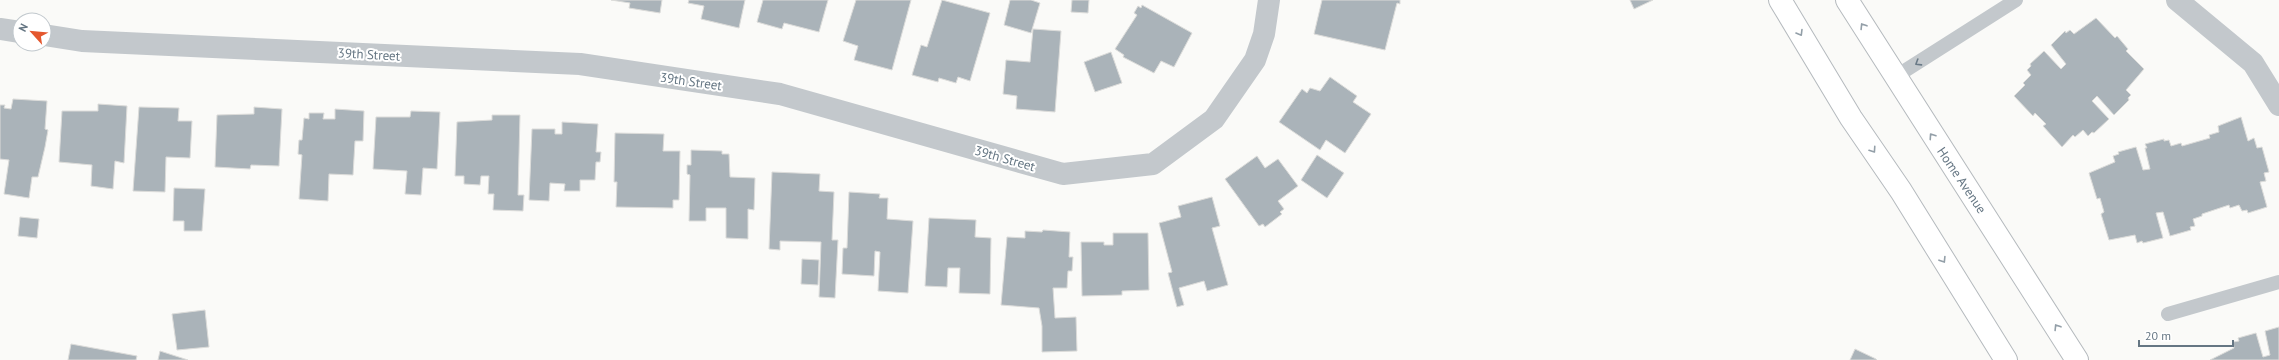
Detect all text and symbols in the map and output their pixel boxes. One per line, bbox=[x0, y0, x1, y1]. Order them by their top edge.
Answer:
north arrow bbox=[12, 12, 52, 52]
text: N bbox=[15, 21, 31, 34]
one-way arrow bbox=[1860, 23, 1867, 30]
one-way arrow bbox=[1795, 29, 1803, 36]
street label: 39th Street bbox=[337, 44, 401, 65]
one-way arrow bbox=[1915, 58, 1922, 65]
street label: 39th Street bbox=[659, 69, 724, 94]
one-way arrow bbox=[1929, 133, 1937, 140]
street label: 39th Street bbox=[973, 142, 1038, 175]
street label: Home Avenue bbox=[1933, 144, 1990, 217]
one-way arrow bbox=[1868, 146, 1875, 153]
one-way arrow bbox=[1938, 256, 1946, 263]
scale bar bbox=[2139, 322, 2233, 348]
one-way arrow bbox=[2054, 324, 2061, 331]
text: 20 m bbox=[2145, 328, 2171, 343]

